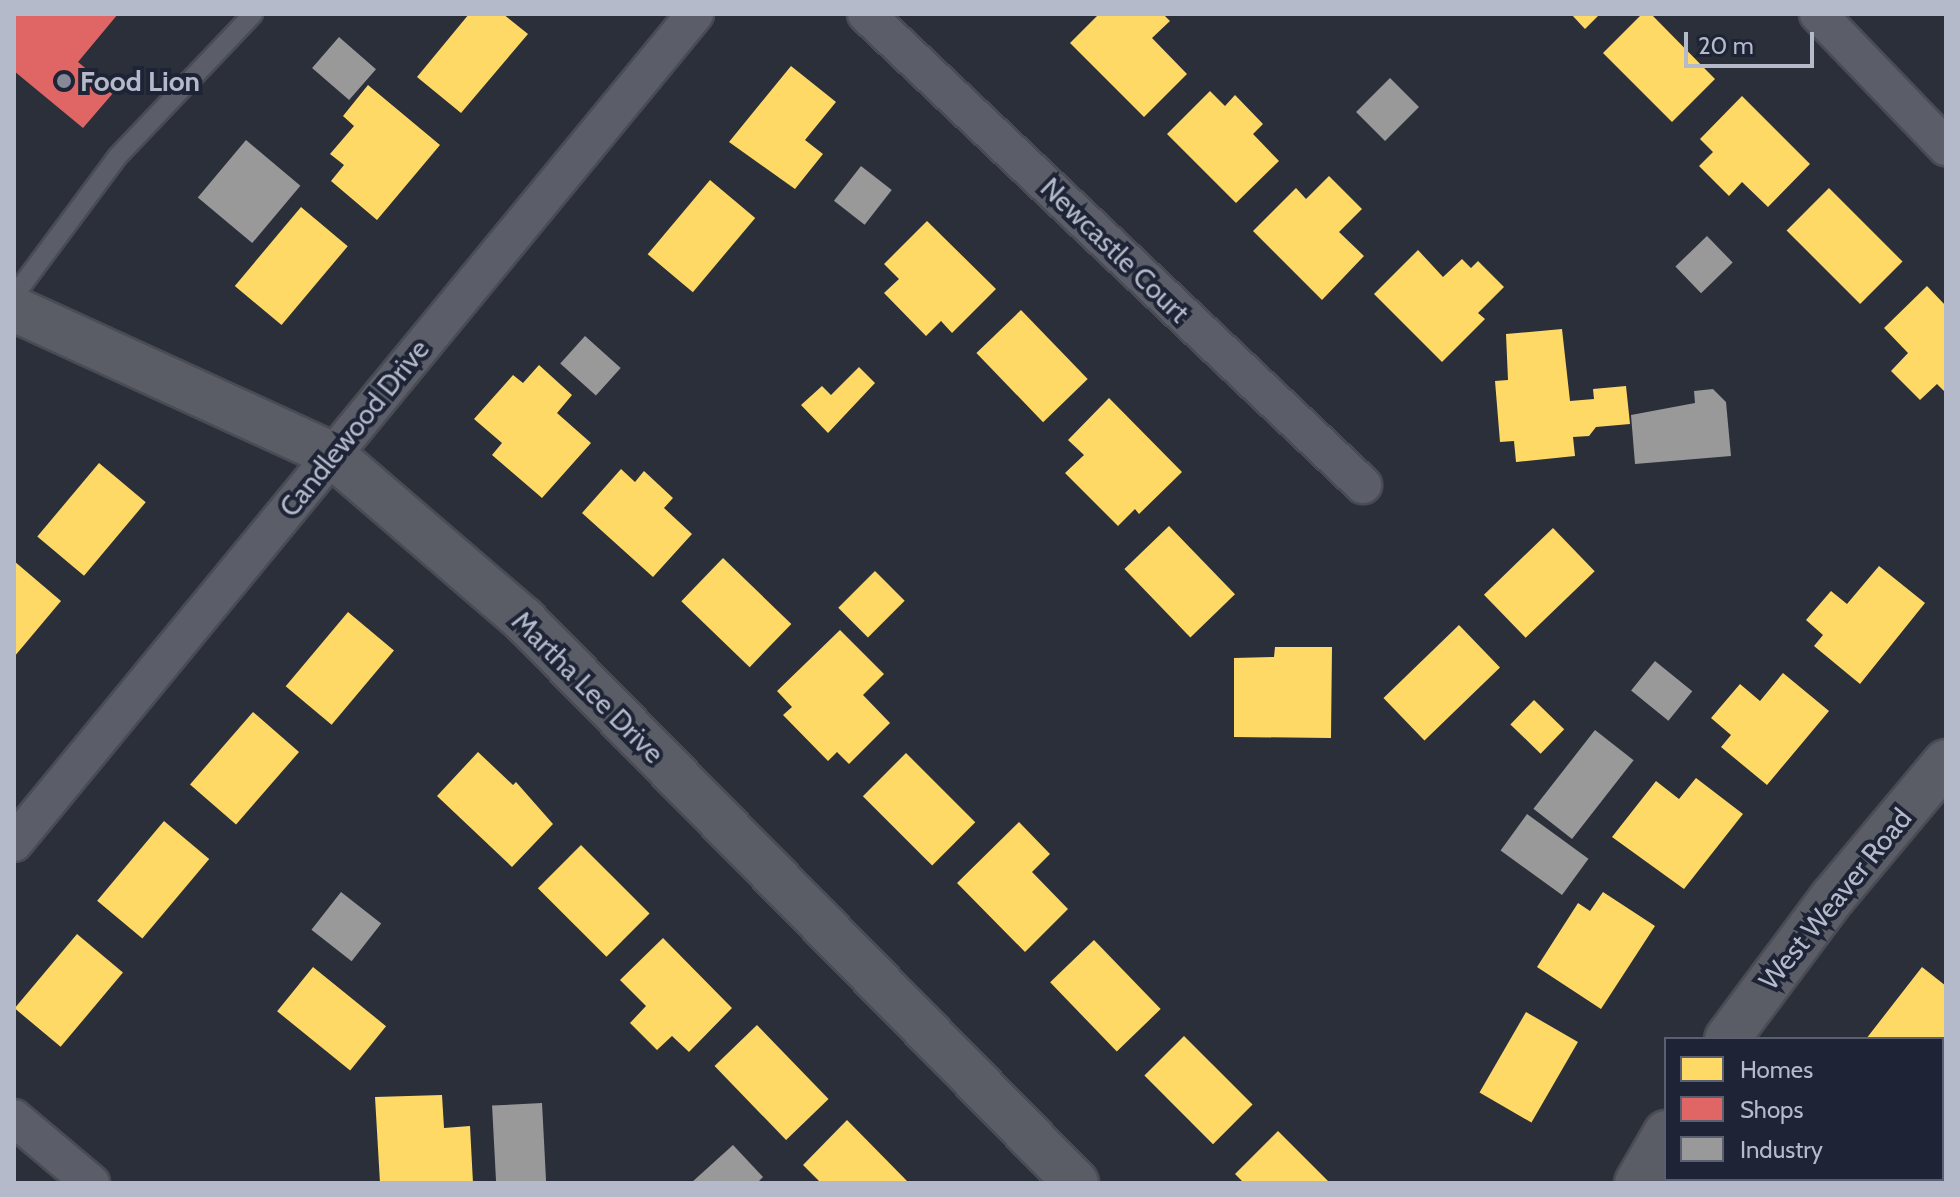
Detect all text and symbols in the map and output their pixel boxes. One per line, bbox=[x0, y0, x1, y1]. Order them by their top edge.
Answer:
scale bar bbox=[1688, 16, 1818, 66]
text: 20 m bbox=[1698, 31, 1754, 60]
place label: Food Lion bbox=[80, 64, 200, 98]
marker: Food Lion bbox=[55, 72, 73, 90]
street label: Newcastle Court bbox=[1034, 171, 1196, 329]
street label: Candlewood Drive bbox=[272, 333, 436, 523]
street label: Martha Lee Drive bbox=[505, 604, 671, 770]
street label: West Weaver Road bbox=[1752, 802, 1918, 996]
legend bbox=[1664, 1037, 1944, 1181]
text: Homes bbox=[1740, 1055, 1813, 1084]
text: Shops bbox=[1740, 1095, 1803, 1124]
text: Industry bbox=[1740, 1135, 1823, 1164]

